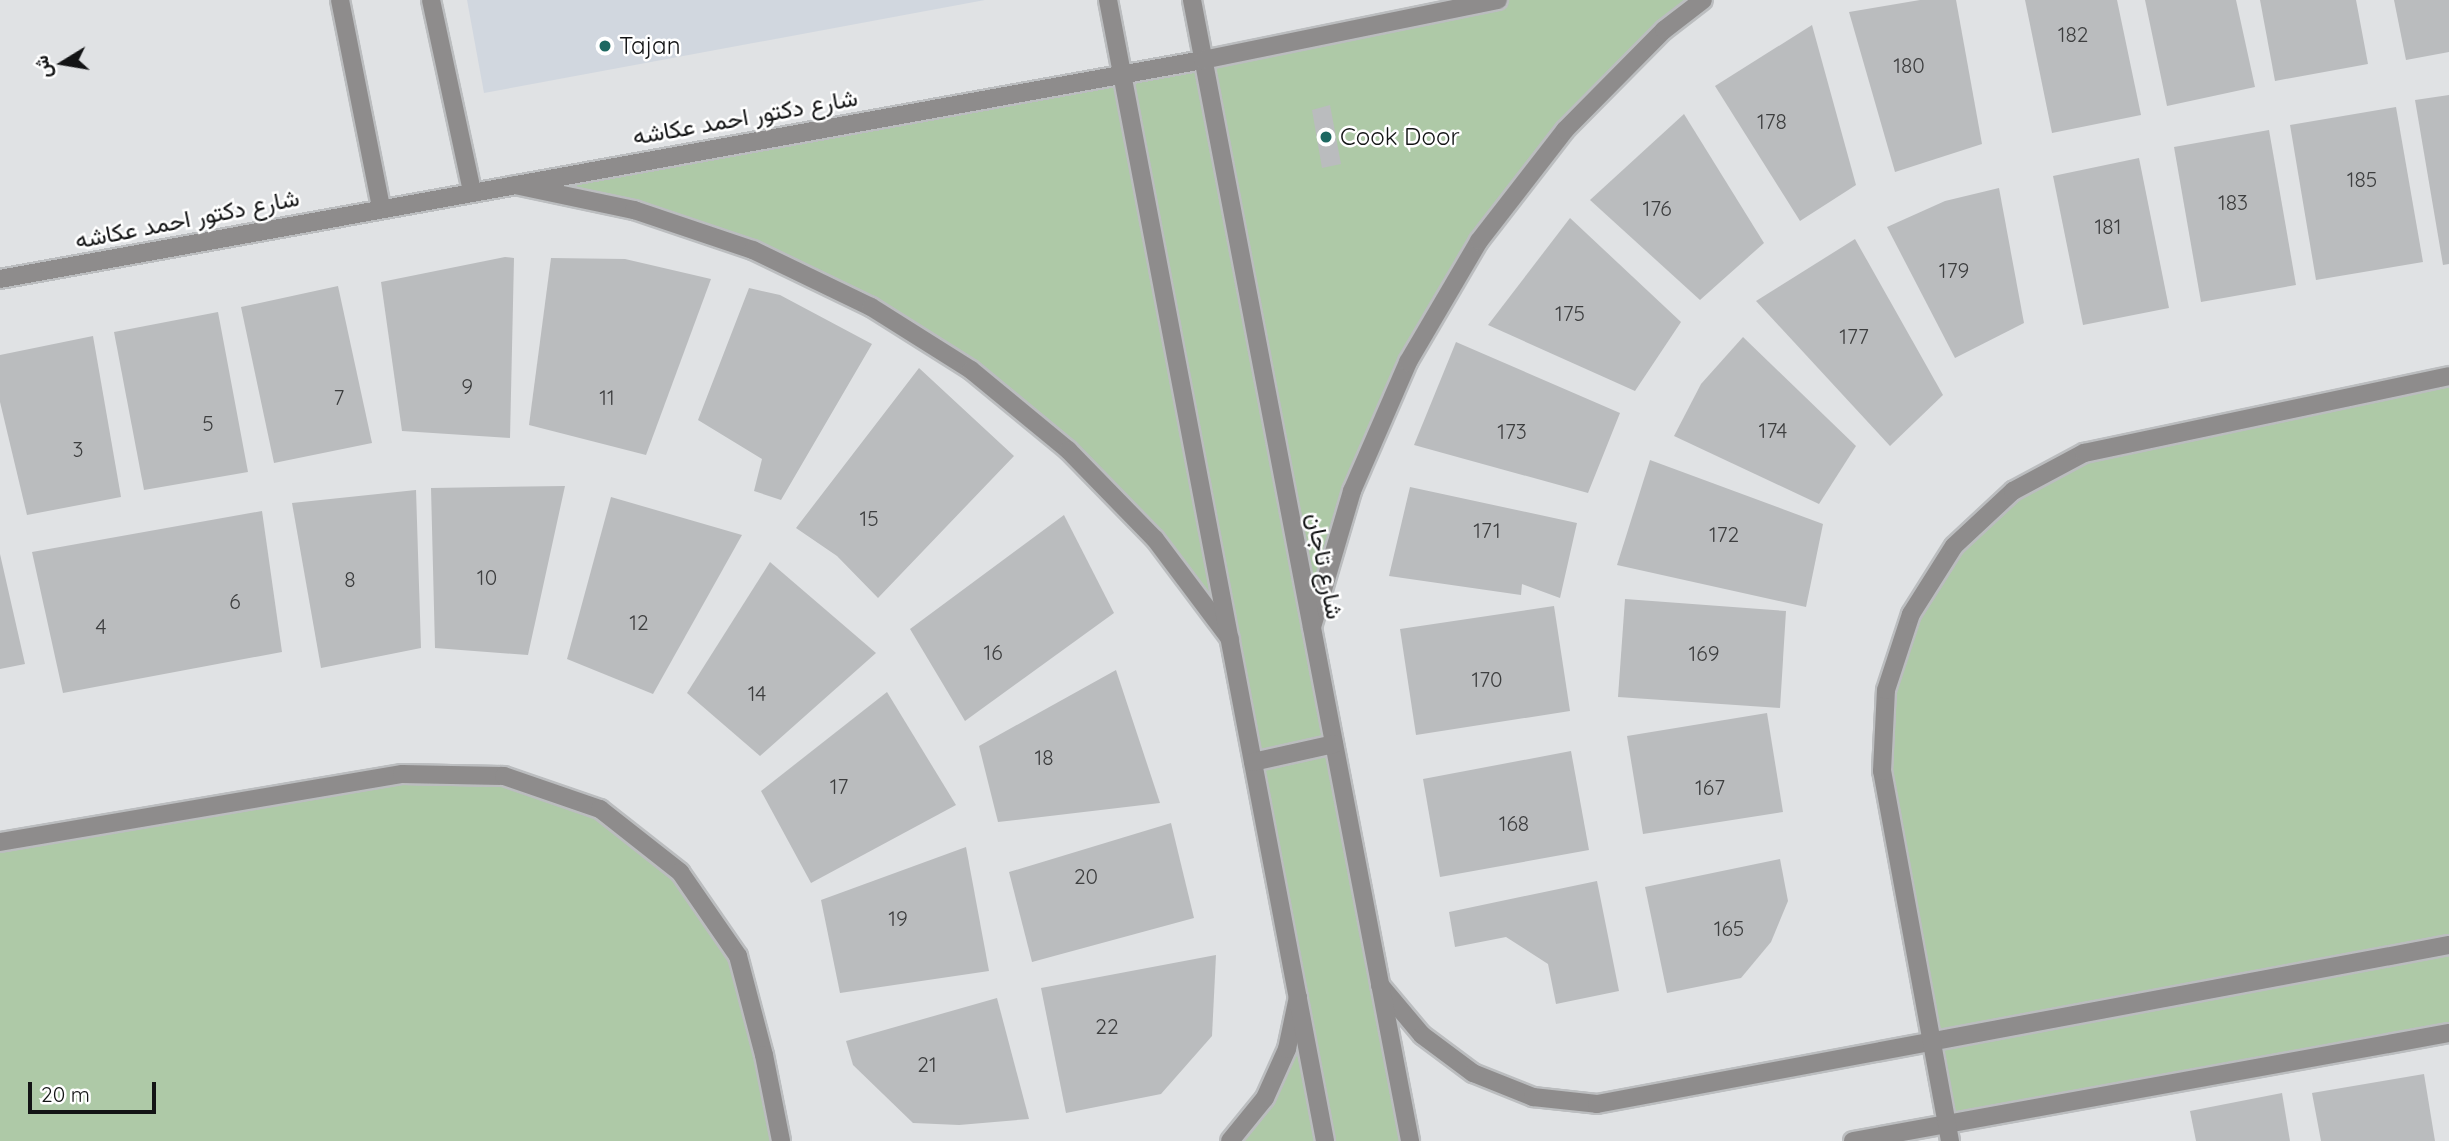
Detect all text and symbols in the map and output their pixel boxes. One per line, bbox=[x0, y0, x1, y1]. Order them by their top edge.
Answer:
house number: 182 bbox=[2058, 21, 2088, 47]
north arrow bbox=[28, 28, 98, 98]
place label: Tajan bbox=[619, 32, 681, 60]
marker: Tajan bbox=[597, 38, 613, 54]
house number: 180 bbox=[1893, 52, 1925, 78]
text: ش bbox=[28, 54, 56, 81]
street label: شارع دكتور احمد عكاشه bbox=[630, 83, 860, 151]
house number: 178 bbox=[1757, 108, 1787, 134]
place label: Cook Door bbox=[1340, 123, 1460, 151]
marker: Cook Door bbox=[1318, 129, 1334, 145]
house number: 185 bbox=[2347, 166, 2377, 192]
street label: شارع دكتور احمد عكاشه bbox=[72, 183, 302, 255]
house number: 183 bbox=[2218, 189, 2248, 215]
house number: 176 bbox=[1642, 195, 1672, 221]
house number: 181 bbox=[2095, 213, 2121, 239]
house number: 179 bbox=[1939, 257, 1969, 283]
house number: 175 bbox=[1555, 300, 1585, 326]
house number: 177 bbox=[1839, 323, 1869, 349]
house number: 9 bbox=[461, 373, 473, 399]
house number: 7 bbox=[334, 384, 344, 410]
house number: 11 bbox=[599, 384, 615, 410]
house number: 5 bbox=[202, 410, 214, 436]
house number: 174 bbox=[1759, 417, 1787, 443]
house number: 173 bbox=[1497, 418, 1527, 444]
house number: 3 bbox=[72, 436, 84, 462]
house number: 15 bbox=[859, 505, 879, 531]
street label: شارع تاجان bbox=[1301, 510, 1349, 622]
house number: 171 bbox=[1473, 517, 1501, 543]
house number: 172 bbox=[1709, 521, 1739, 547]
house number: 10 bbox=[477, 564, 497, 590]
house number: 8 bbox=[344, 566, 356, 592]
house number: 6 bbox=[229, 588, 241, 614]
house number: 12 bbox=[629, 609, 649, 635]
house number: 4 bbox=[95, 613, 107, 639]
house number: 16 bbox=[983, 639, 1003, 665]
house number: 169 bbox=[1689, 640, 1719, 666]
house number: 170 bbox=[1471, 666, 1503, 692]
house number: 14 bbox=[748, 680, 766, 706]
house number: 18 bbox=[1034, 744, 1054, 770]
house number: 17 bbox=[830, 773, 848, 799]
house number: 167 bbox=[1695, 774, 1725, 800]
house number: 168 bbox=[1499, 810, 1529, 836]
house number: 20 bbox=[1074, 863, 1098, 889]
house number: 19 bbox=[888, 905, 908, 931]
house number: 165 bbox=[1714, 915, 1744, 941]
house number: 22 bbox=[1095, 1013, 1119, 1039]
house number: 21 bbox=[917, 1051, 937, 1077]
scale bar bbox=[32, 1068, 159, 1112]
text: 20 m bbox=[41, 1081, 90, 1107]

